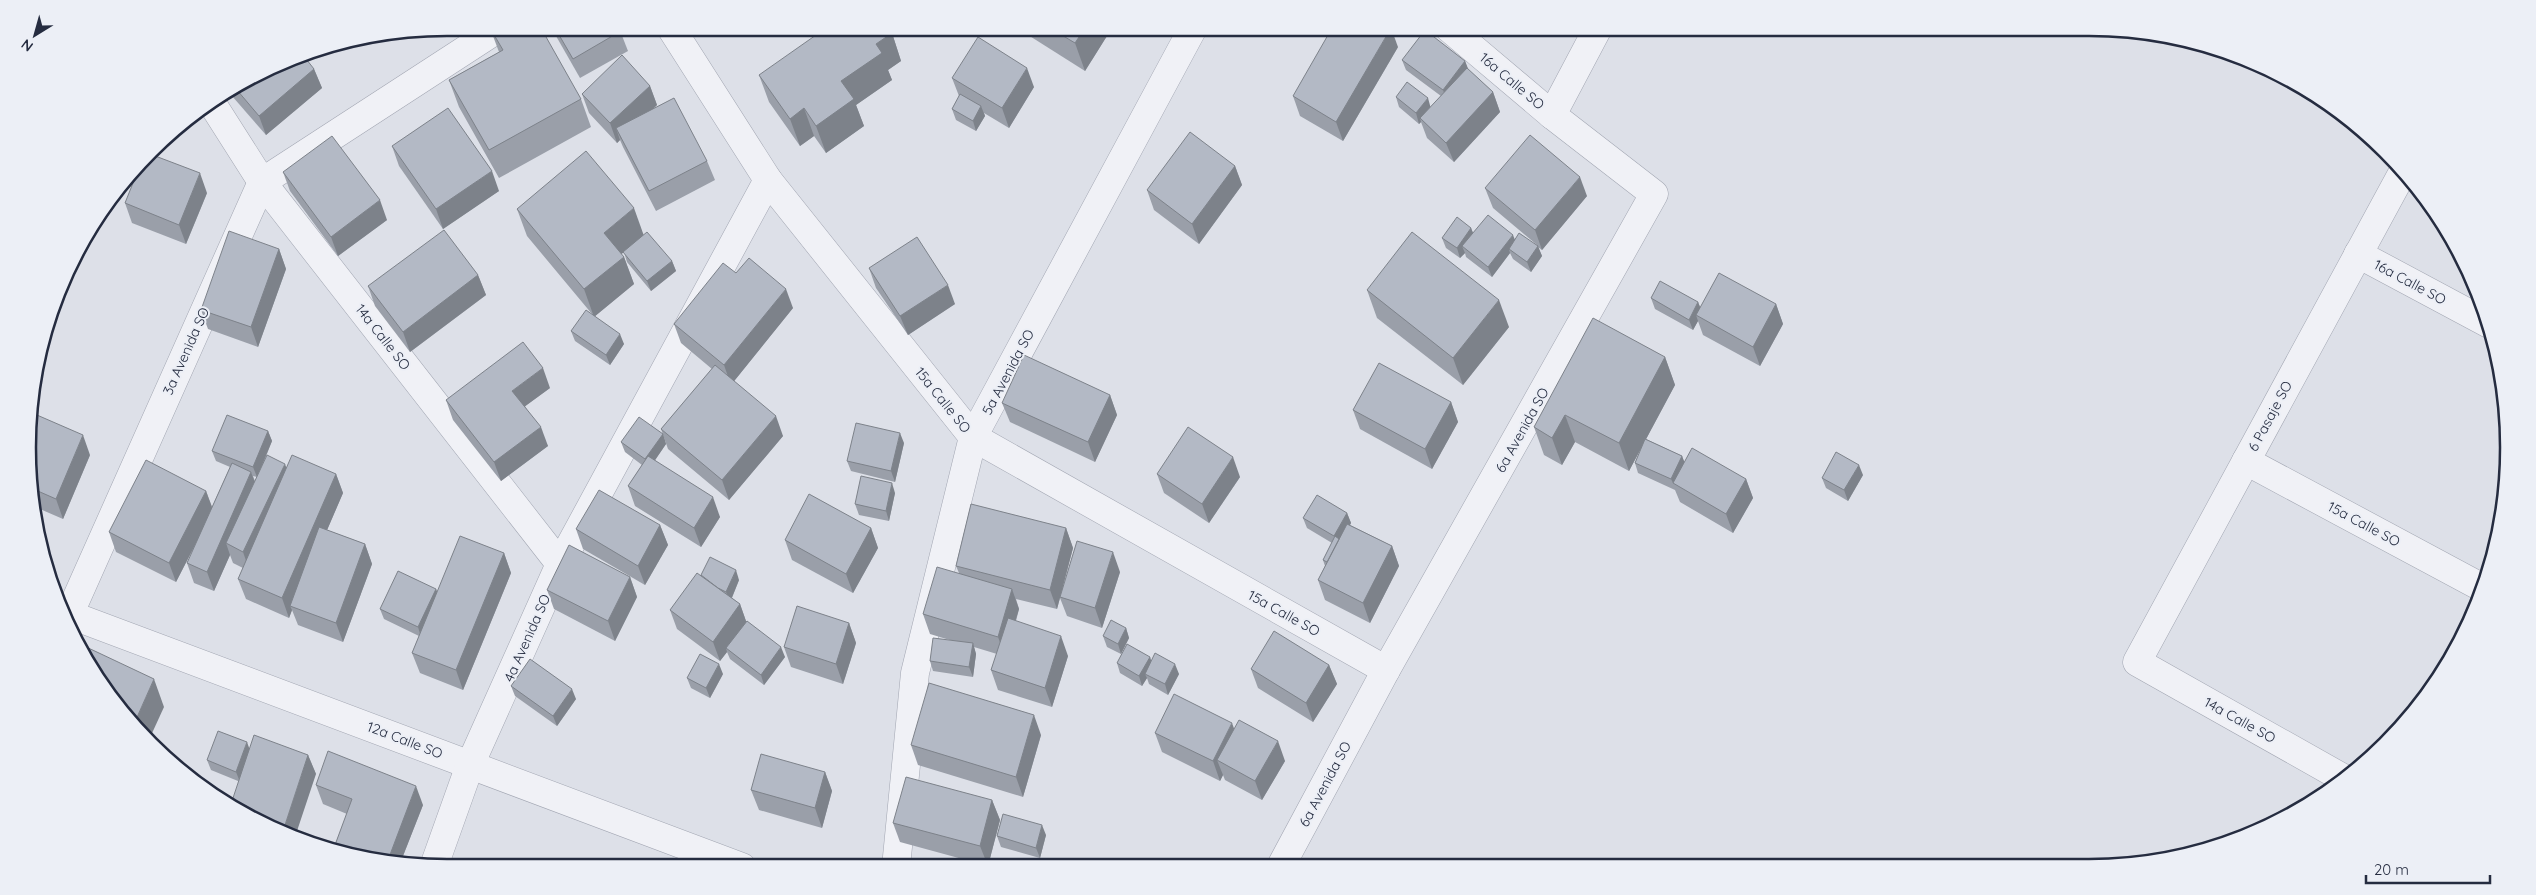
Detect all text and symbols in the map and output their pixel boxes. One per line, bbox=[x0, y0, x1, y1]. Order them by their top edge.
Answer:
north arrow bbox=[10, 10, 60, 60]
text: N bbox=[18, 35, 37, 56]
street label: 16a Calle SO bbox=[1476, 49, 1548, 114]
street label: 16a Calle SO bbox=[2371, 255, 2449, 309]
street label: 14a Calle SO bbox=[352, 300, 415, 374]
street label: 3a Avenida SO bbox=[159, 304, 213, 398]
street label: 5a Avenida SO bbox=[978, 326, 1038, 418]
street label: 15a Calle SO bbox=[911, 363, 975, 437]
street label: 6 Pasaje SO bbox=[2244, 377, 2296, 454]
street label: 6a Avenida SO bbox=[1491, 384, 1553, 476]
street label: 15a Calle SO bbox=[2325, 497, 2404, 551]
street label: 15a Calle SO bbox=[1245, 586, 1323, 640]
street label: 4a Avenida SO bbox=[500, 591, 554, 685]
street label: 14a Calle SO bbox=[2201, 693, 2279, 747]
street label: 12a Calle SO bbox=[365, 717, 446, 763]
street label: 6a Avenida SO bbox=[1295, 738, 1355, 830]
scale bar bbox=[2366, 852, 2490, 884]
text: 20 m bbox=[2374, 860, 2409, 879]

